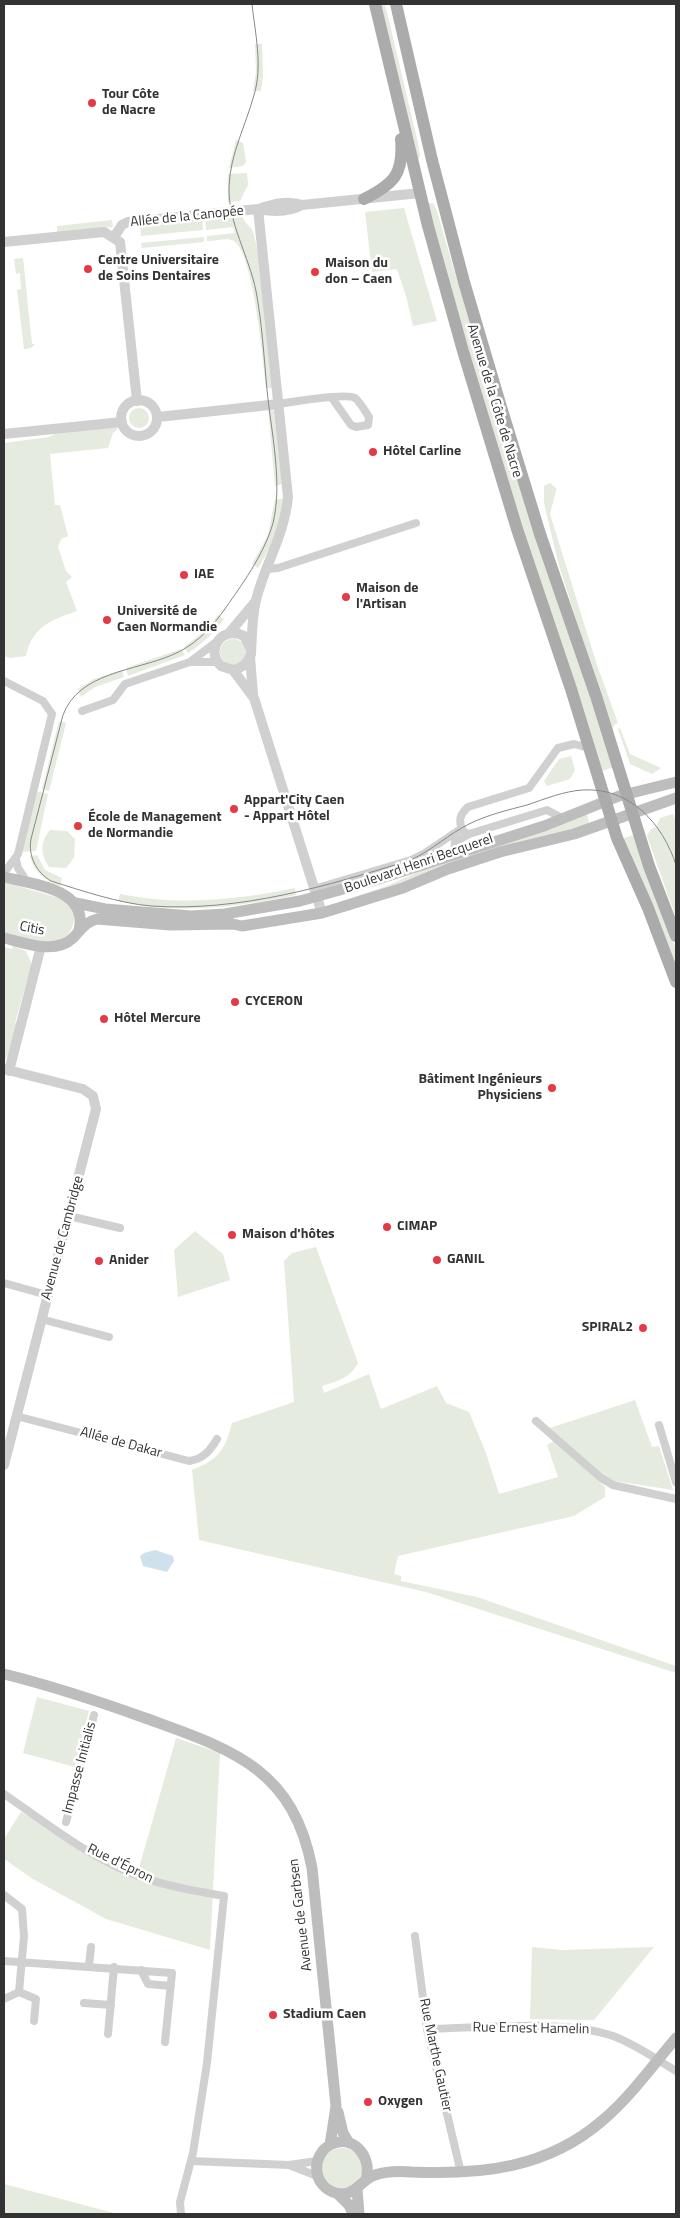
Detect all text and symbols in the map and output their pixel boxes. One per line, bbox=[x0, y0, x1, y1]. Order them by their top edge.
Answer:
place label: Tour Côte de Nacre bbox=[102, 87, 159, 120]
marker: Tour Côte de Nacre bbox=[86, 97, 98, 109]
street label: Allée de la Canopée bbox=[129, 203, 245, 231]
place label: Centre Universitaire de Soins Dentaires bbox=[98, 253, 219, 286]
place label: Maison du don – Caen bbox=[325, 256, 392, 288]
marker: Centre Universitaire de Soins Dentaires bbox=[82, 263, 94, 275]
marker: Maison du don – Caen bbox=[309, 266, 321, 278]
street label: Avenue de la Côte de Nacre bbox=[463, 322, 525, 480]
place label: Hôtel Carline bbox=[383, 444, 461, 460]
marker: Hôtel Carline bbox=[367, 446, 379, 458]
place label: IAE bbox=[194, 567, 214, 583]
marker: IAE bbox=[178, 569, 190, 581]
place label: Maison de l'Artisan bbox=[356, 581, 418, 614]
marker: Maison de l'Artisan bbox=[340, 591, 352, 603]
place label: Université de Caen Normandie bbox=[117, 604, 217, 636]
marker: Université de Caen Normandie bbox=[101, 614, 113, 626]
place label: Appart'City Caen - Appart Hôtel bbox=[244, 793, 344, 826]
marker: Appart'City Caen - Appart Hôtel bbox=[228, 803, 240, 815]
place label: École de Management de Normandie bbox=[88, 810, 222, 842]
marker: École de Management de Normandie bbox=[72, 820, 84, 832]
street label: Boulevard Henri Becquerel bbox=[343, 831, 495, 897]
street label: Citis bbox=[18, 918, 46, 940]
place label: CYCERON bbox=[245, 994, 303, 1010]
marker: CYCERON bbox=[229, 996, 241, 1008]
place label: Hôtel Mercure bbox=[114, 1011, 201, 1027]
marker: Hôtel Mercure bbox=[98, 1013, 110, 1025]
place label: Bâtiment Ingénieurs Physiciens bbox=[418, 1072, 542, 1104]
marker: Bâtiment Ingénieurs Physiciens bbox=[546, 1082, 558, 1094]
street label: Avenue de Cambridge bbox=[38, 1174, 88, 1302]
place label: CIMAP bbox=[397, 1219, 437, 1235]
marker: CIMAP bbox=[381, 1221, 393, 1233]
place label: Maison d'hôtes bbox=[242, 1227, 335, 1243]
marker: Maison d'hôtes bbox=[226, 1229, 238, 1241]
place label: GANIL bbox=[447, 1252, 484, 1268]
place label: Anider bbox=[109, 1253, 149, 1269]
marker: GANIL bbox=[431, 1254, 443, 1266]
marker: Anider bbox=[93, 1255, 105, 1267]
place label: SPIRAL2 bbox=[582, 1320, 633, 1336]
marker: SPIRAL2 bbox=[637, 1322, 649, 1334]
street label: Allée de Dakar bbox=[78, 1424, 164, 1462]
street label: Impasse Initialis bbox=[60, 1720, 100, 1816]
street label: Rue d'Épron bbox=[84, 1841, 156, 1887]
street label: Avenue de Garbsen bbox=[286, 1858, 316, 1972]
street label: Rue Marthe Gautier bbox=[415, 1997, 455, 2113]
place label: Stadium Caen bbox=[283, 2007, 366, 2023]
marker: Stadium Caen bbox=[267, 2009, 279, 2021]
street label: Rue Ernest Hamelin bbox=[472, 2020, 590, 2038]
place label: Oxygen bbox=[378, 2094, 423, 2110]
marker: Oxygen bbox=[362, 2096, 374, 2108]

